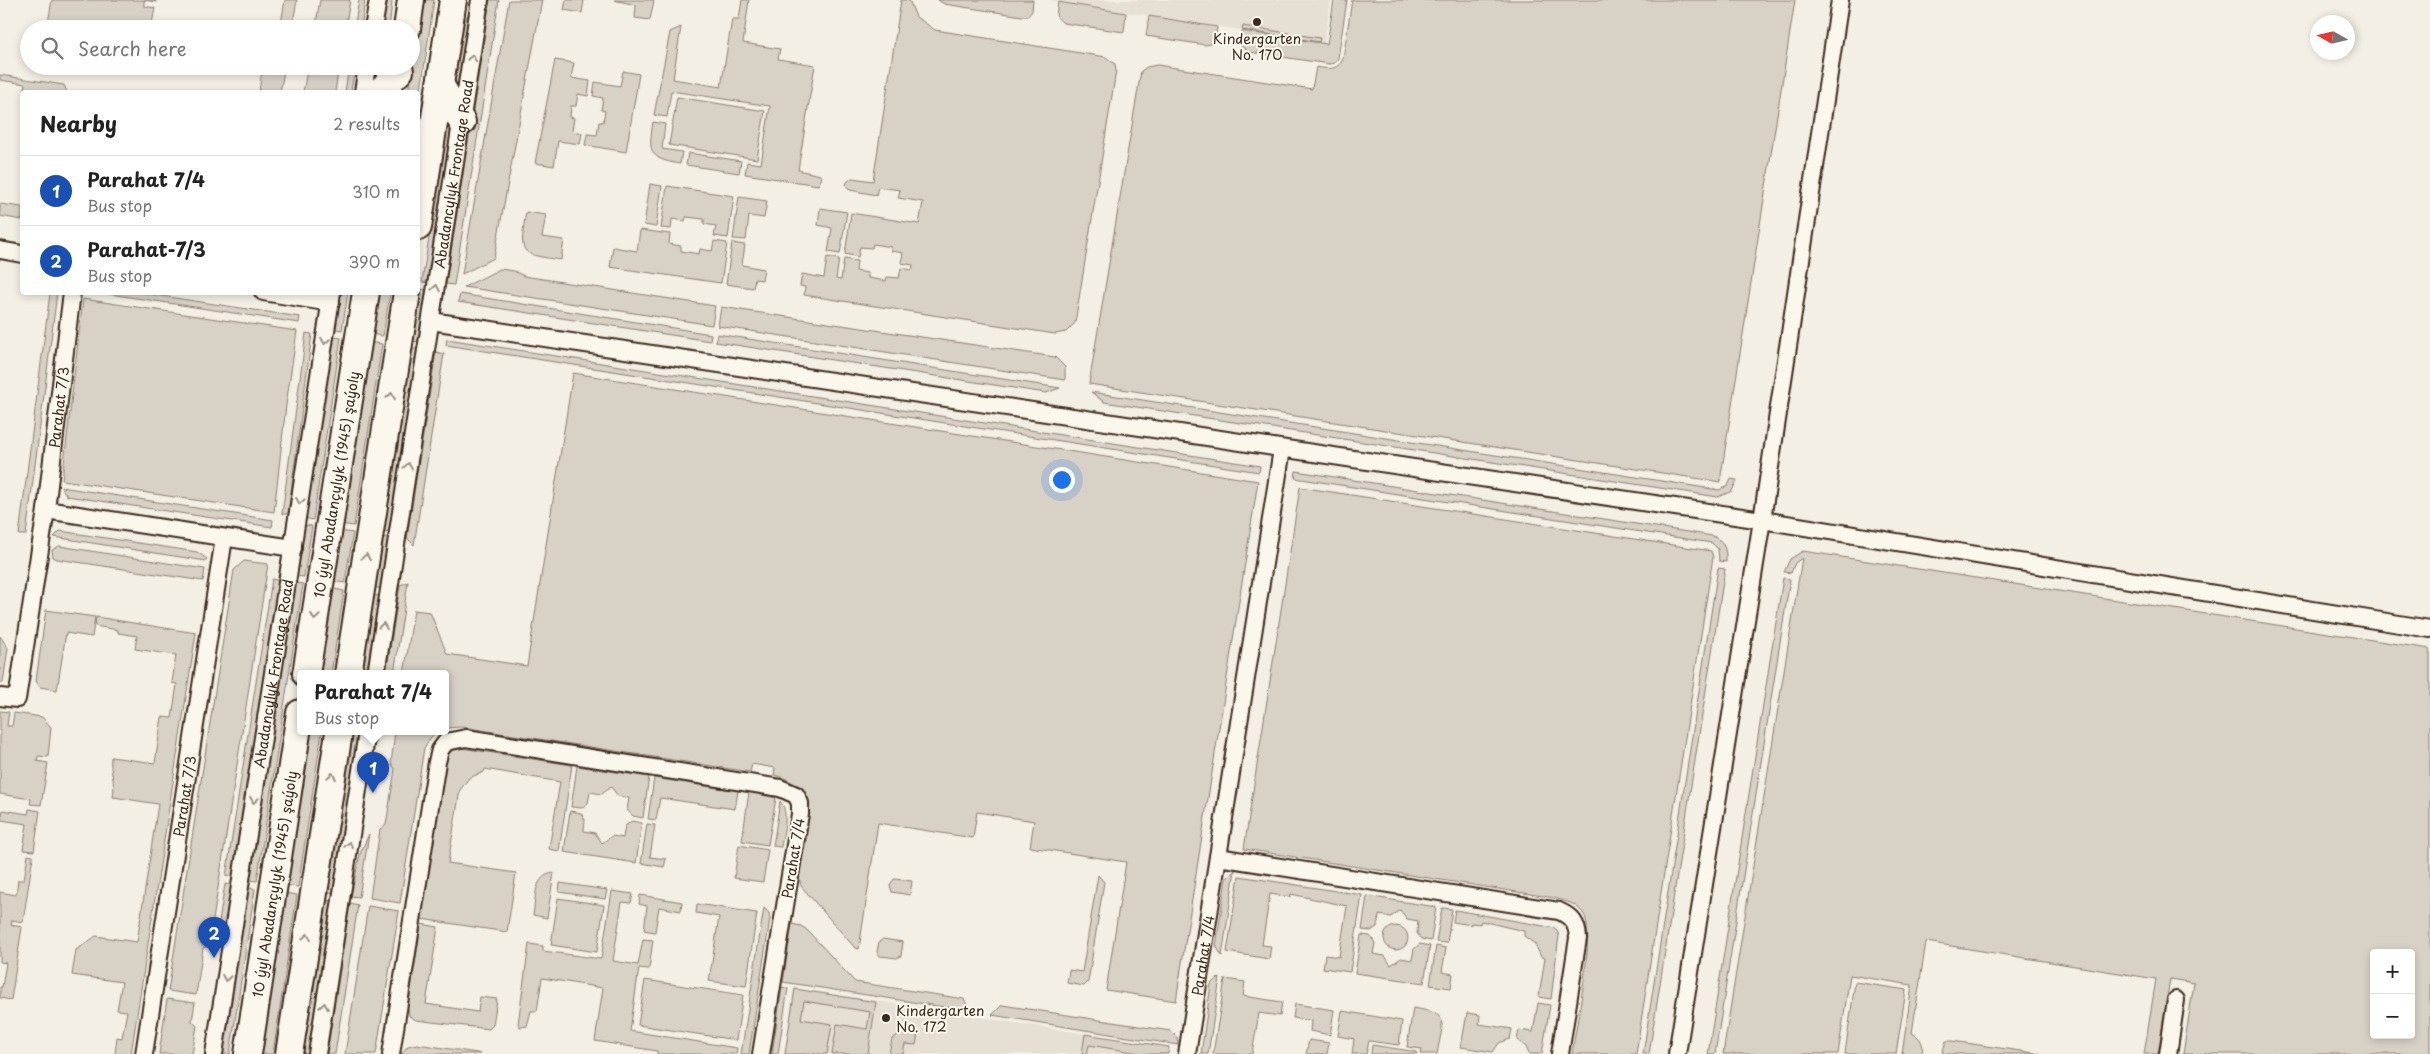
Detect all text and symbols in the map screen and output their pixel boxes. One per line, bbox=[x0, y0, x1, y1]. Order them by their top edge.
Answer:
north arrow bbox=[2310, 15, 2355, 60]
marker: Kindergarten No. 170 bbox=[1251, 16, 1263, 28]
search box bbox=[20, 20, 420, 75]
place label: Kindergarten No. 170 bbox=[1213, 28, 1301, 65]
icon: search bbox=[38, 34, 66, 62]
text: Search here bbox=[78, 34, 187, 62]
one-way arrow bbox=[466, 54, 476, 62]
street label: Abadancylyk Frontage Road bbox=[428, 78, 478, 270]
text: Nearby bbox=[40, 107, 117, 139]
text: 2 results bbox=[333, 111, 400, 135]
text: Parahat 7/4 bbox=[87, 165, 205, 193]
text: 1 bbox=[52, 179, 60, 203]
text: 310 m bbox=[352, 179, 400, 203]
text: Bus stop bbox=[87, 193, 152, 217]
text: Parahat-7/3 bbox=[87, 235, 206, 263]
text: 2 bbox=[50, 249, 62, 273]
text: 390 m bbox=[349, 249, 400, 273]
text: Bus stop bbox=[87, 263, 152, 287]
one-way arrow bbox=[430, 283, 440, 292]
one-way arrow bbox=[320, 337, 331, 345]
street label: Parahat 7/3 bbox=[43, 365, 74, 449]
street label: 10 ýyl Abadançylyk (1945) şaýoly bbox=[308, 370, 364, 599]
one-way arrow bbox=[386, 392, 396, 401]
one-way arrow bbox=[403, 461, 413, 470]
your location bbox=[1049, 467, 1075, 493]
one-way arrow bbox=[295, 498, 306, 506]
one-way arrow bbox=[361, 553, 371, 561]
street label: Abadancylyk Frontage Road bbox=[248, 578, 298, 769]
one-way arrow bbox=[311, 613, 321, 622]
one-way arrow bbox=[378, 622, 388, 630]
popup bbox=[297, 670, 449, 735]
text: Parahat 7/4 bbox=[314, 677, 432, 705]
text: Bus stop bbox=[314, 705, 379, 729]
pin: 1 bbox=[357, 752, 389, 793]
street label: Parahat 7/3 bbox=[167, 754, 201, 838]
street label: 10 ýyl Abadançylyk (1945) şaýoly bbox=[246, 769, 302, 999]
one-way arrow bbox=[327, 772, 337, 780]
one-way arrow bbox=[249, 796, 259, 805]
street label: Parahat 7/4 bbox=[776, 816, 810, 900]
one-way arrow bbox=[343, 841, 354, 849]
street label: Parahat 7/4 bbox=[1186, 913, 1219, 997]
pin: 2 bbox=[198, 917, 230, 958]
one-way arrow bbox=[302, 932, 312, 941]
map controls bbox=[2370, 949, 2415, 1039]
button: + bbox=[2370, 949, 2415, 994]
one-way arrow bbox=[221, 974, 232, 982]
button: − bbox=[2370, 994, 2415, 1039]
place label: Kindergarten No. 172 bbox=[896, 1000, 984, 1037]
one-way arrow bbox=[318, 1001, 329, 1009]
marker: Kindergarten No. 172 bbox=[880, 1012, 892, 1024]

